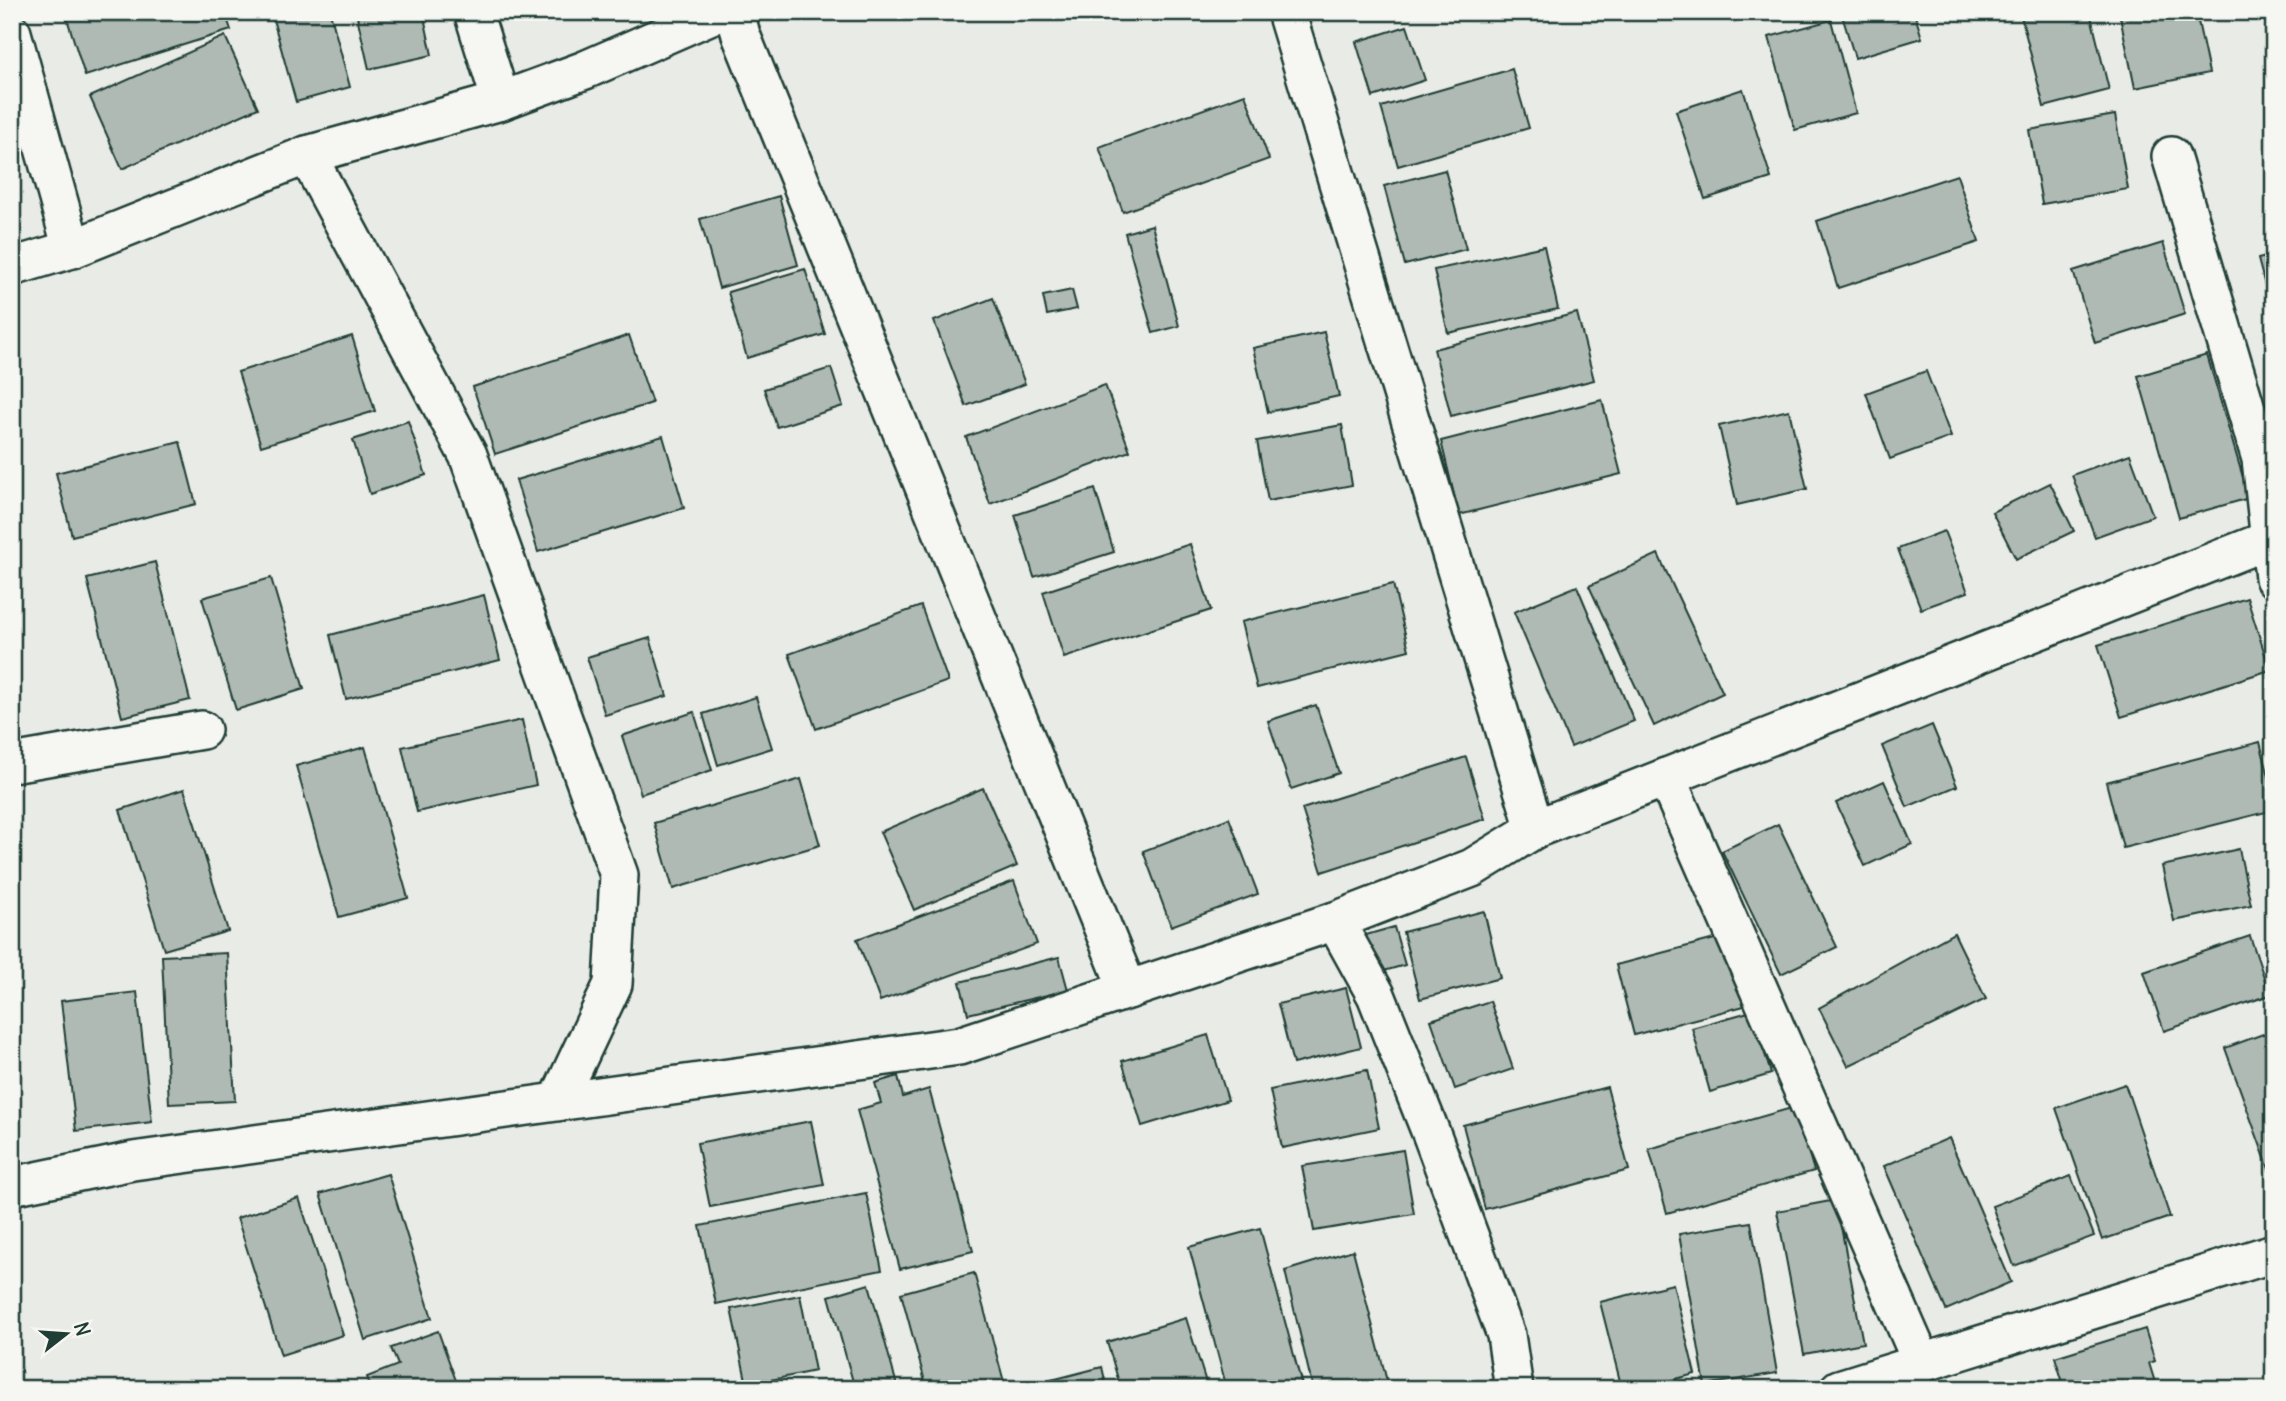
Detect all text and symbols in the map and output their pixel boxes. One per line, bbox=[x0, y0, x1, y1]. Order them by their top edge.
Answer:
north arrow bbox=[32, 1300, 102, 1370]
text: N bbox=[69, 1319, 96, 1339]

